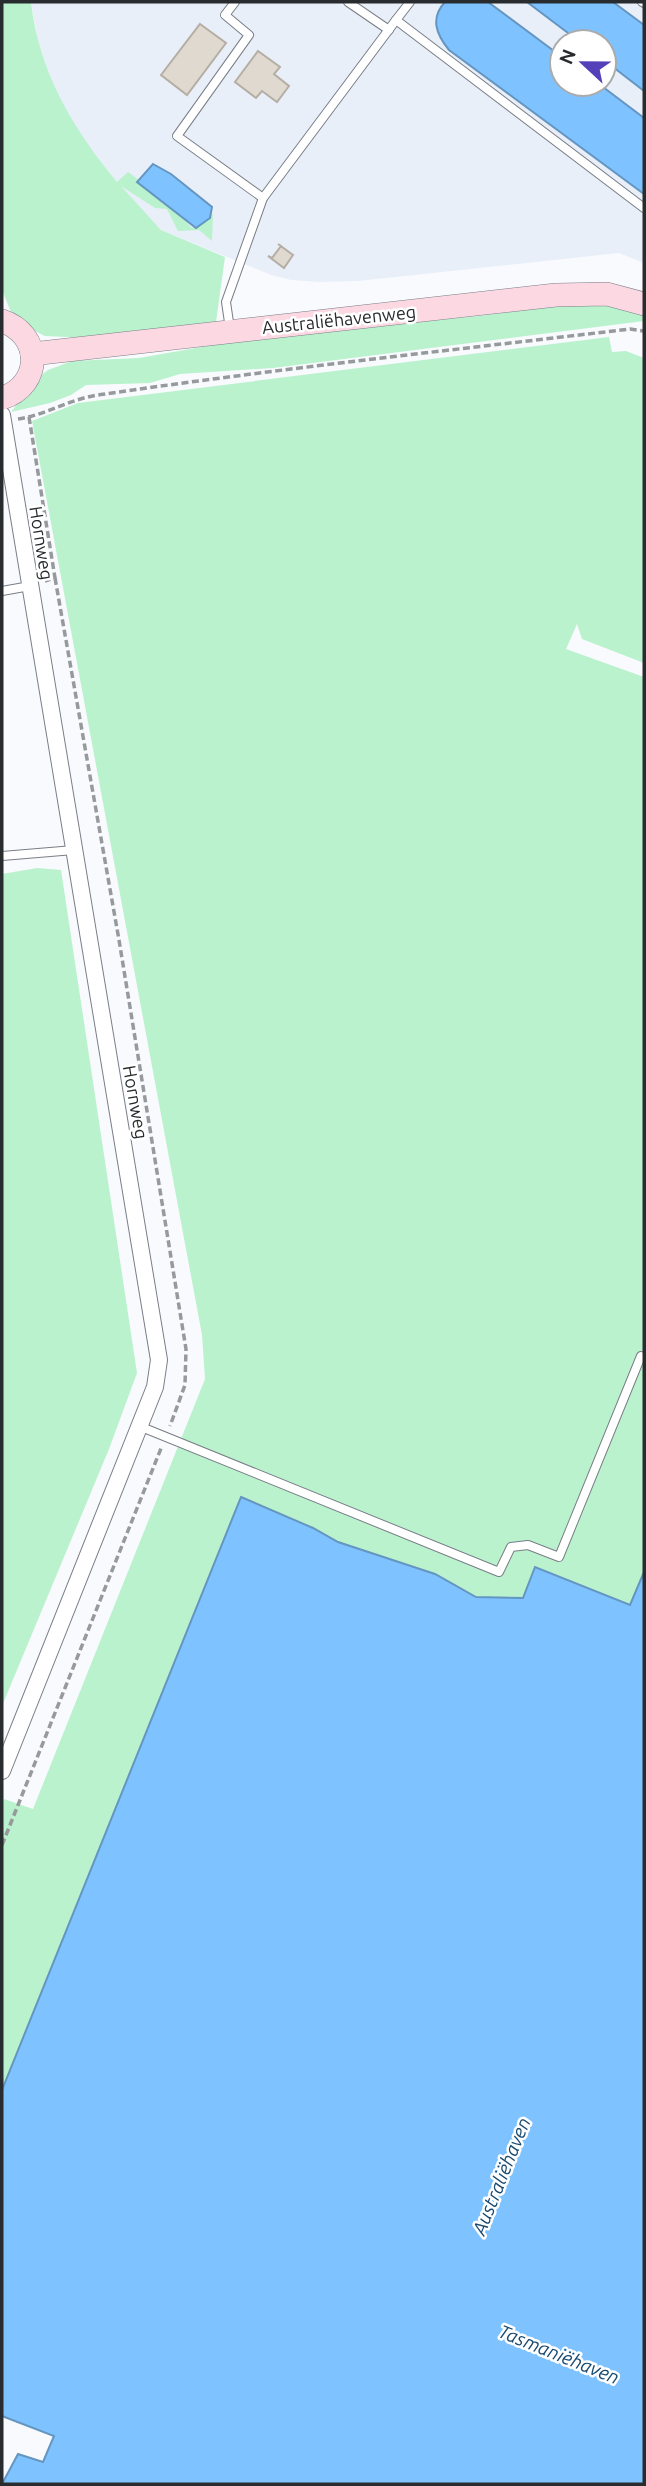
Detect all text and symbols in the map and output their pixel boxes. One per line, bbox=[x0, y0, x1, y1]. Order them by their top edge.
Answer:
north arrow bbox=[548, 28, 618, 98]
text: N bbox=[554, 46, 580, 67]
street label: Australiëhavenweg bbox=[261, 301, 417, 337]
street label: Hornweg bbox=[26, 505, 58, 581]
street label: Hornweg bbox=[120, 1064, 152, 1140]
water label: Australiëhaven bbox=[467, 2114, 535, 2239]
water label: Tasmaniëhaven bbox=[495, 2320, 623, 2388]

